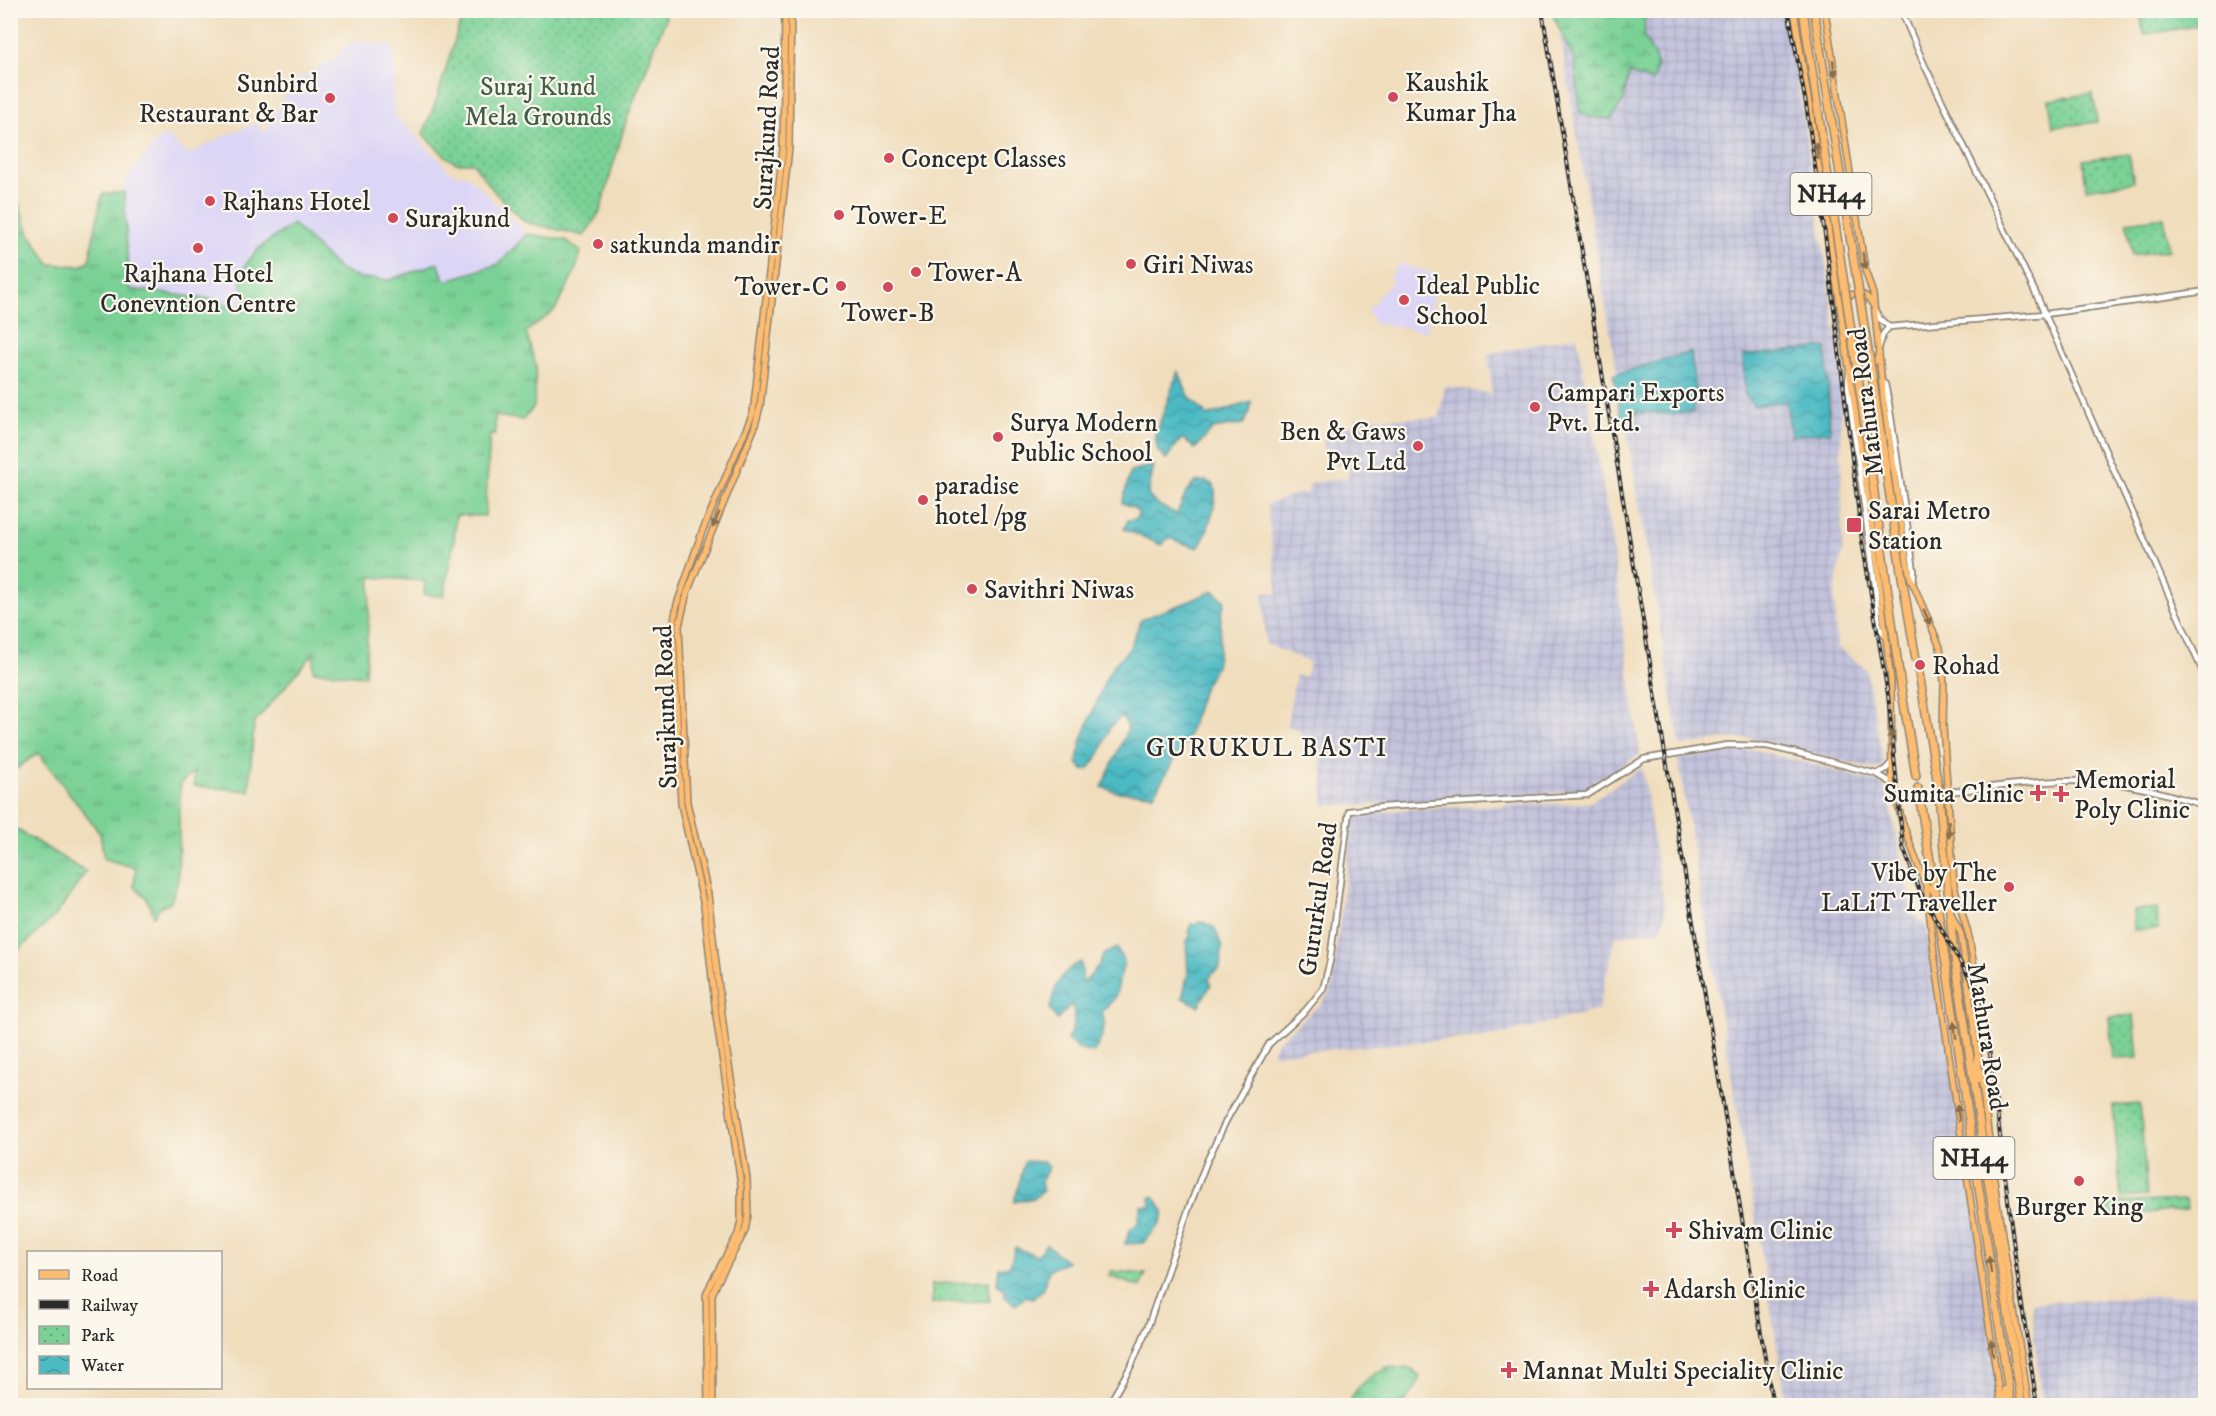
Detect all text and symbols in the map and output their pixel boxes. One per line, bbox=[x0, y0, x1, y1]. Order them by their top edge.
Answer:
street label: Surajkund Road bbox=[747, 45, 788, 211]
one-way arrow bbox=[1830, 59, 1839, 78]
place label: Kaushik Kumar Jha bbox=[1405, 67, 1517, 130]
place label: Sunbird Restaurant & Bar bbox=[139, 68, 318, 131]
park label: Suraj Kund Mela Grounds bbox=[465, 71, 611, 134]
marker: Kaushik Kumar Jha bbox=[1386, 90, 1400, 104]
marker: Sunbird Restaurant & Bar bbox=[323, 91, 337, 105]
one-way arrow bbox=[1812, 141, 1821, 160]
place label: Concept Classes bbox=[901, 143, 1066, 176]
marker: Concept Classes bbox=[882, 151, 896, 165]
road number: NH44 bbox=[1790, 173, 1872, 215]
place label: Rajhans Hotel bbox=[222, 186, 370, 219]
marker: Rajhans Hotel bbox=[203, 194, 217, 208]
place label: Tower-E bbox=[851, 200, 947, 233]
place label: Surajkund bbox=[405, 203, 510, 236]
marker: Tower-E bbox=[832, 208, 846, 222]
marker: Surajkund bbox=[386, 211, 400, 225]
place label: satkunda mandir bbox=[610, 229, 780, 262]
marker: satkunda mandir bbox=[591, 237, 605, 251]
marker: Rajhana Hotel Conevntion Centre bbox=[191, 241, 205, 255]
place label: Giri Niwas bbox=[1143, 249, 1254, 282]
one-way arrow bbox=[1859, 252, 1868, 271]
place label: Tower-A bbox=[928, 257, 1022, 290]
marker: Giri Niwas bbox=[1124, 257, 1138, 271]
place label: Rajhana Hotel Conevntion Centre bbox=[100, 258, 296, 321]
marker: Tower-A bbox=[909, 265, 923, 279]
place label: Ideal Public School bbox=[1416, 270, 1540, 333]
place label: Tower-C bbox=[735, 271, 829, 304]
marker: Tower-C bbox=[834, 279, 848, 293]
marker: Tower-B bbox=[881, 280, 895, 294]
marker: Ideal Public School bbox=[1397, 293, 1411, 307]
place label: Tower-B bbox=[841, 297, 935, 330]
street label: Mathura Road bbox=[1841, 326, 1892, 478]
place label: Campari Exports Pvt. Ltd. bbox=[1547, 377, 1724, 440]
marker: Campari Exports Pvt. Ltd. bbox=[1528, 400, 1542, 414]
place label: Surya Modern Public School bbox=[1010, 407, 1158, 470]
place label: Ben & Gaws Pvt Ltd bbox=[1280, 416, 1406, 479]
marker: Surya Modern Public School bbox=[991, 430, 1005, 444]
marker: Ben & Gaws Pvt Ltd bbox=[1411, 439, 1425, 453]
place label: paradise hotel /pg bbox=[934, 470, 1027, 533]
marker: paradise hotel /pg bbox=[916, 493, 930, 507]
place label: Sarai Metro Station bbox=[1868, 495, 1990, 558]
one-way arrow bbox=[711, 511, 721, 529]
marker: Sarai Metro Station bbox=[1845, 516, 1863, 534]
place label: Savithri Niwas bbox=[984, 574, 1134, 607]
marker: Savithri Niwas bbox=[965, 582, 979, 596]
one-way arrow bbox=[1922, 608, 1932, 626]
street label: Surajkund Road bbox=[647, 624, 686, 790]
place label: Rohad bbox=[1932, 650, 1999, 683]
marker: Rohad bbox=[1913, 658, 1927, 672]
one-way arrow bbox=[1886, 730, 1896, 749]
district label: GURUKUL BASTI bbox=[1146, 731, 1388, 765]
place label: Memorial Poly Clinic bbox=[2074, 764, 2190, 827]
place label: Sumita Clinic bbox=[1883, 778, 2024, 811]
marker: Sumita Clinic bbox=[2029, 784, 2047, 802]
marker: Memorial Poly Clinic bbox=[2052, 785, 2070, 803]
street label: Gururkul Road bbox=[1291, 820, 1346, 978]
one-way arrow bbox=[1944, 820, 1954, 839]
place label: Vibe by The LaLiT Traveller bbox=[1821, 857, 1997, 920]
marker: Vibe by The LaLiT Traveller bbox=[2002, 880, 2016, 894]
street label: Mathura Road bbox=[1959, 960, 2014, 1113]
one-way arrow bbox=[1951, 1020, 1960, 1039]
one-way arrow bbox=[1953, 1104, 1962, 1123]
road number: NH44 bbox=[1934, 1137, 2014, 1179]
marker: Burger King bbox=[2072, 1174, 2086, 1188]
place label: Burger King bbox=[2015, 1191, 2144, 1224]
place label: Shivam Clinic bbox=[1688, 1215, 1833, 1248]
marker: Shivam Clinic bbox=[1665, 1221, 1683, 1239]
legend bbox=[27, 1251, 222, 1389]
one-way arrow bbox=[1985, 1255, 1994, 1274]
text: Road bbox=[81, 1265, 118, 1287]
place label: Adarsh Clinic bbox=[1664, 1274, 1805, 1307]
marker: Adarsh Clinic bbox=[1642, 1280, 1660, 1298]
text: Railway bbox=[81, 1295, 139, 1317]
text: Park bbox=[81, 1325, 115, 1347]
one-way arrow bbox=[1988, 1338, 1997, 1357]
text: Water bbox=[80, 1355, 124, 1377]
place label: Mannat Multi Speciality Clinic bbox=[1522, 1355, 1844, 1388]
marker: Mannat Multi Speciality Clinic bbox=[1500, 1361, 1518, 1379]

